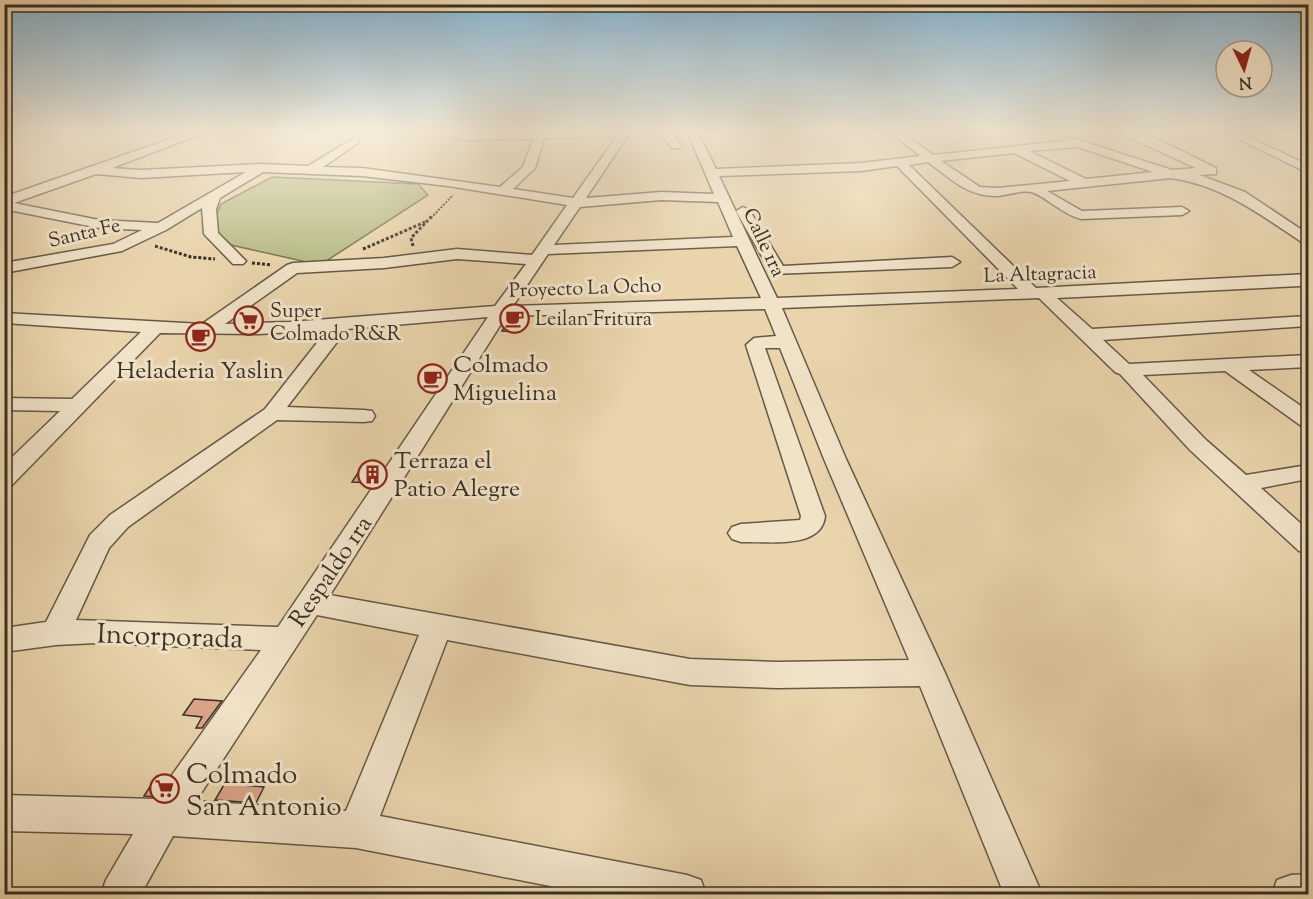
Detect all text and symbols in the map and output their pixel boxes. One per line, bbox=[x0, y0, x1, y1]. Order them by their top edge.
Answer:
north arrow bbox=[1214, 39, 1274, 99]
text: N bbox=[1238, 69, 1252, 93]
street label: Calle 1ra bbox=[734, 204, 791, 282]
street label: Santa Fe bbox=[46, 212, 123, 257]
street label: La Altagracia bbox=[983, 259, 1097, 292]
street label: Proyecto La Ocho bbox=[508, 272, 662, 307]
place label: Super Colmado R&R bbox=[270, 298, 402, 350]
cafe icon: Leilan Fritura bbox=[498, 302, 530, 334]
supermarket icon: Super Colmado R&R bbox=[233, 305, 265, 337]
place label: Leilan Fritura bbox=[535, 306, 652, 335]
cafe icon: Heladeria Yaslin bbox=[184, 321, 216, 353]
place label: Colmado Miguelina bbox=[453, 349, 557, 411]
place label: Heladeria Yaslin bbox=[116, 355, 284, 389]
cafe icon: Colmado Miguelina bbox=[416, 362, 448, 394]
place label: Terraza el Patio Alegre bbox=[394, 445, 520, 507]
building icon: Terraza el Patio Alegre bbox=[357, 458, 389, 490]
street label: Respaldo 1ra bbox=[282, 510, 381, 635]
street label: Incorporada bbox=[96, 615, 244, 661]
place label: Colmado San Antonio bbox=[186, 756, 342, 828]
supermarket icon: Colmado San Antonio bbox=[149, 773, 181, 805]

